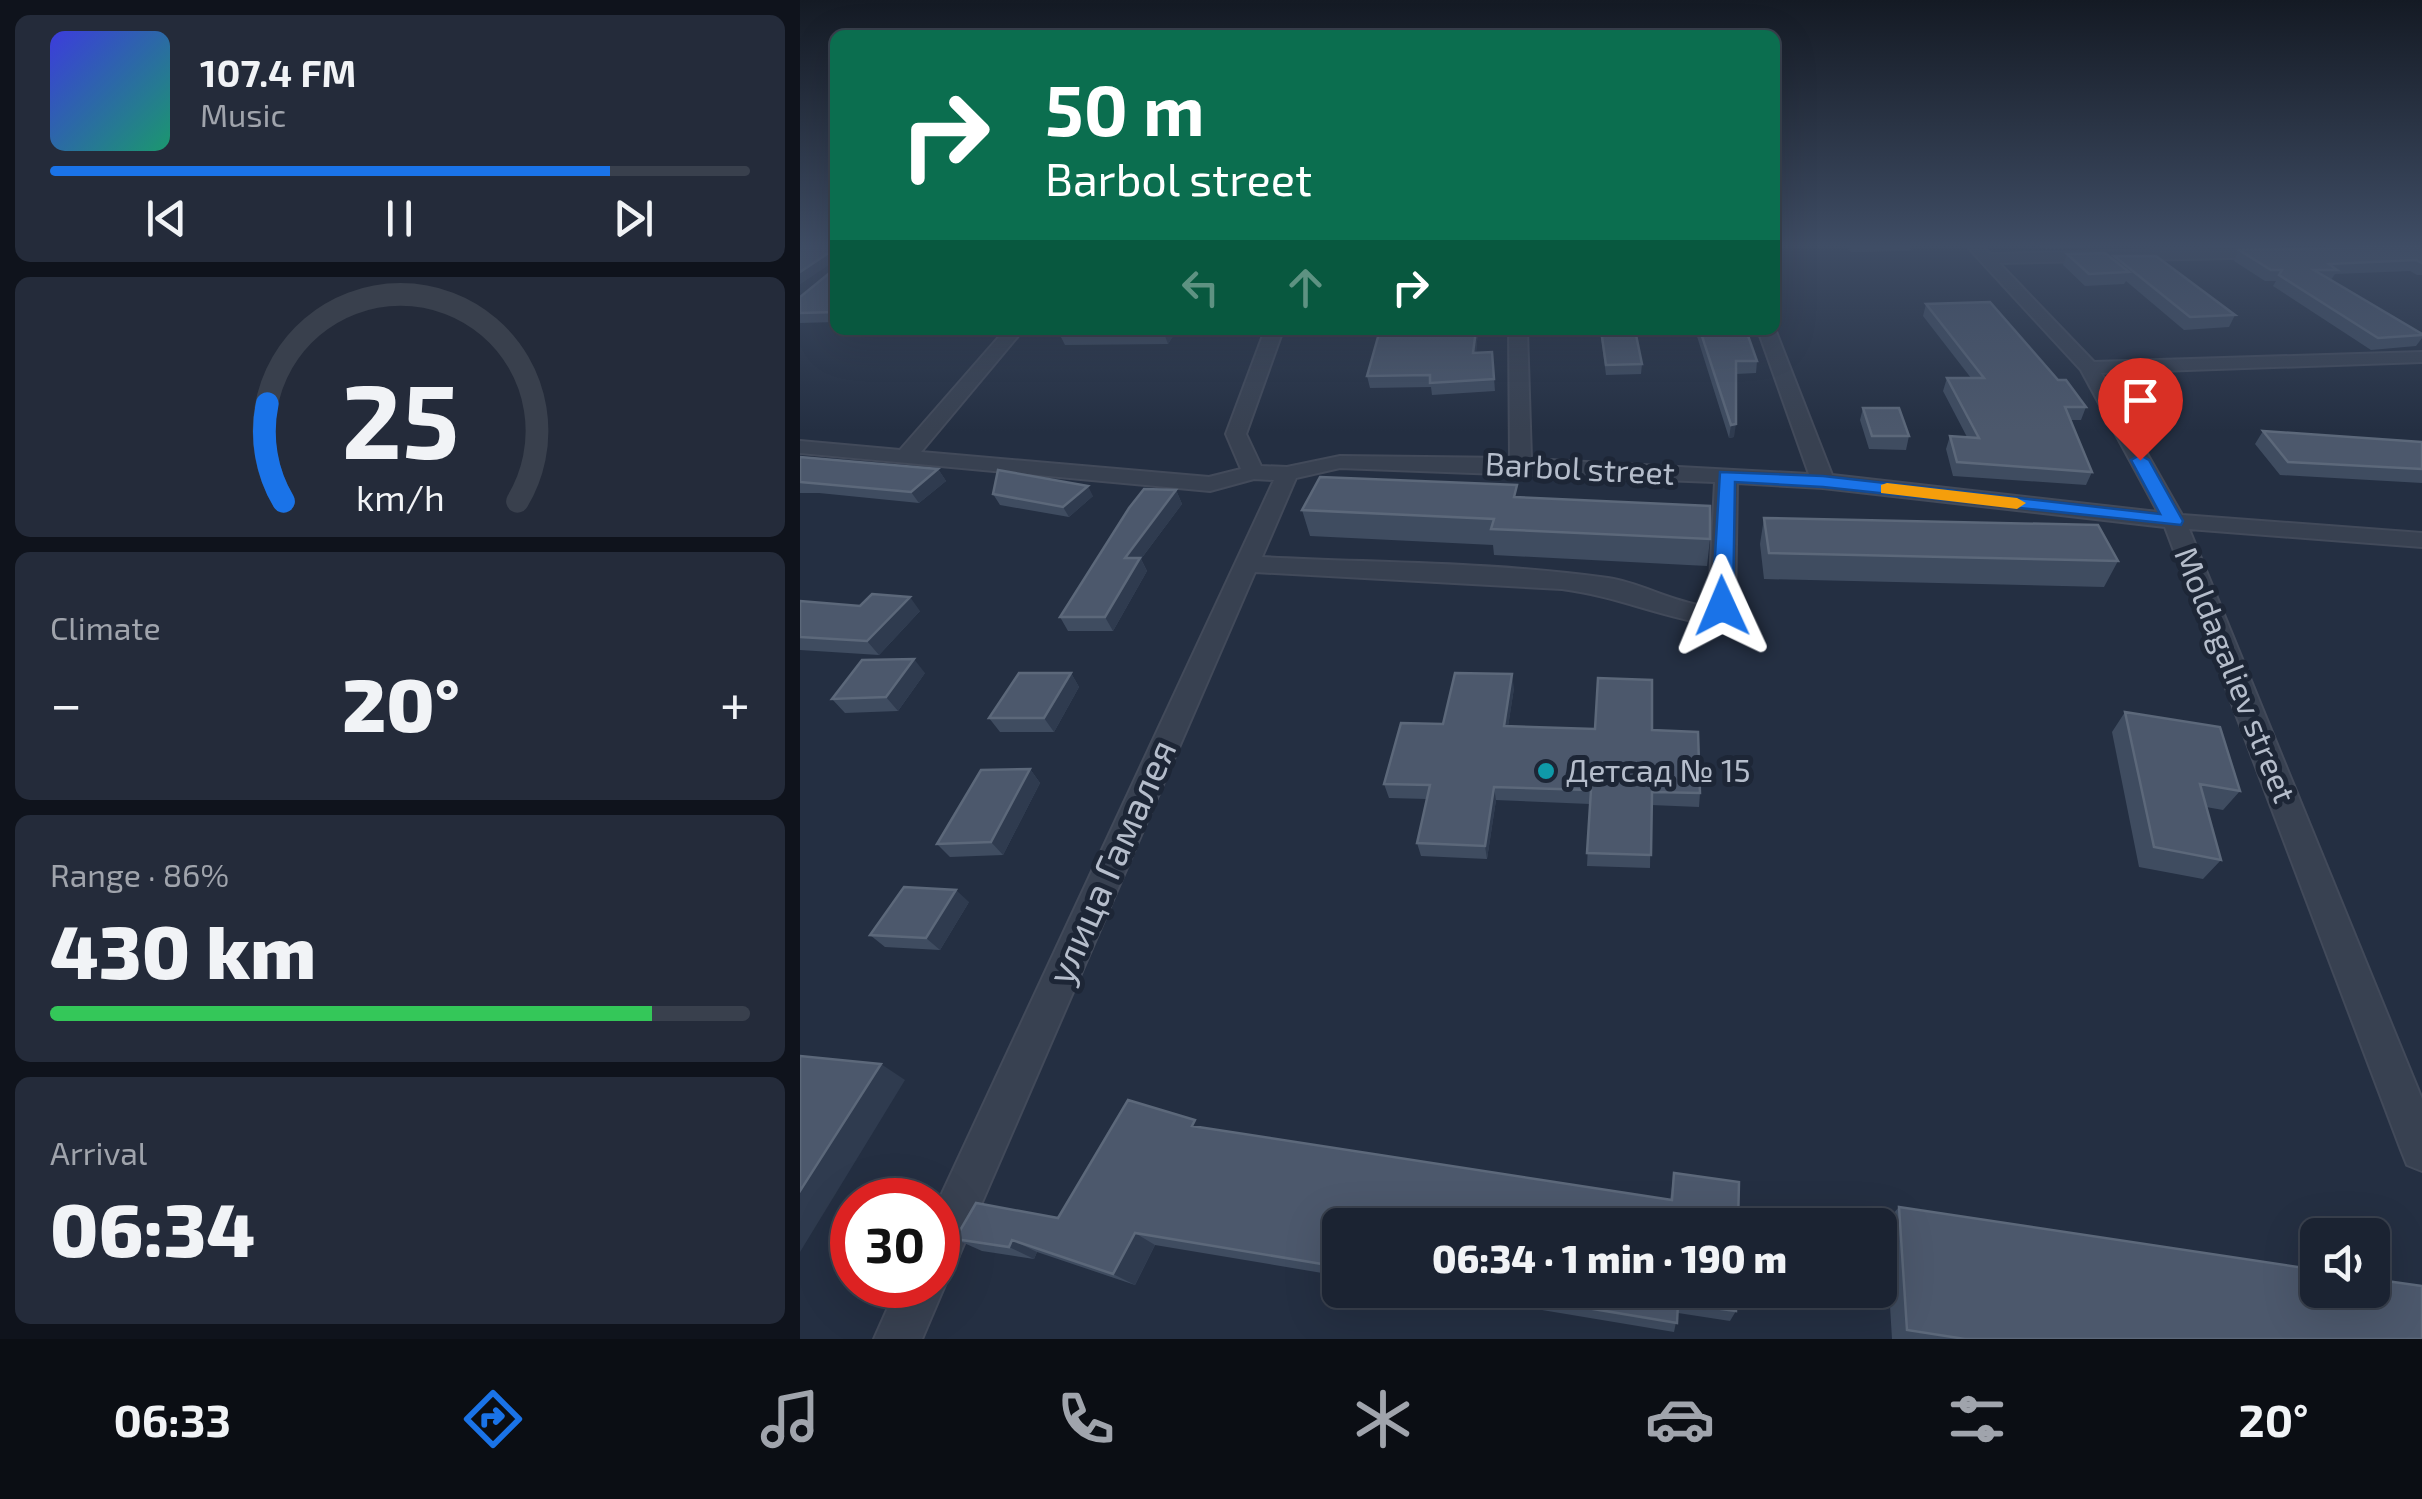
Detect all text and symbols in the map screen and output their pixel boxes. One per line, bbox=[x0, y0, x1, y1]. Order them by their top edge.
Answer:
text: 107.4 FM bbox=[200, 49, 356, 95]
text: 50 m bbox=[1045, 66, 1205, 150]
icon: right bbox=[880, 70, 1010, 200]
text: Music bbox=[200, 95, 286, 133]
text: Barbol street bbox=[1045, 151, 1312, 205]
icon: previous bbox=[139, 191, 194, 246]
icon: pause bbox=[372, 191, 427, 246]
icon: next bbox=[606, 191, 661, 246]
icon: left bbox=[1173, 260, 1228, 315]
icon: ahead bbox=[1278, 260, 1333, 315]
icon: right bbox=[1383, 260, 1438, 315]
text: 25 bbox=[341, 355, 459, 480]
pin bbox=[2098, 358, 2183, 461]
icon: arrive bbox=[2113, 373, 2168, 428]
street label: Barbol street bbox=[1484, 443, 1676, 491]
text: km/h bbox=[356, 475, 444, 518]
street label: Moldagaliev street bbox=[2168, 541, 2305, 808]
position arrow bbox=[1670, 554, 1774, 658]
text: Climate bbox=[50, 608, 161, 646]
text: 20° bbox=[342, 657, 460, 747]
text: − bbox=[50, 669, 82, 735]
text: + bbox=[720, 669, 750, 735]
street label: улица Гамалея bbox=[1036, 732, 1185, 991]
place label: Детсад № 15 bbox=[1566, 750, 1751, 788]
marker: Детсад № 15 bbox=[1535, 760, 1557, 782]
text: Range · 86% bbox=[50, 855, 229, 893]
text: 430 km bbox=[50, 904, 316, 994]
text: Arrival bbox=[50, 1133, 147, 1171]
speed limit sign: 30 bbox=[830, 1178, 960, 1308]
text: 06:34 bbox=[50, 1182, 255, 1272]
map controls bbox=[2300, 1218, 2390, 1308]
button: sound bbox=[2300, 1218, 2390, 1308]
text: 06:34 · 1 min · 190 m bbox=[1432, 1235, 1787, 1281]
icon: directions bbox=[458, 1384, 528, 1454]
icon: music bbox=[755, 1384, 825, 1454]
icon: phone bbox=[1051, 1384, 1121, 1454]
icon: climate bbox=[1348, 1384, 1418, 1454]
icon: car bbox=[1645, 1384, 1715, 1454]
icon: filters bbox=[1942, 1384, 2012, 1454]
text: 06:33 bbox=[113, 1392, 231, 1446]
text: 20° bbox=[2239, 1392, 2309, 1446]

